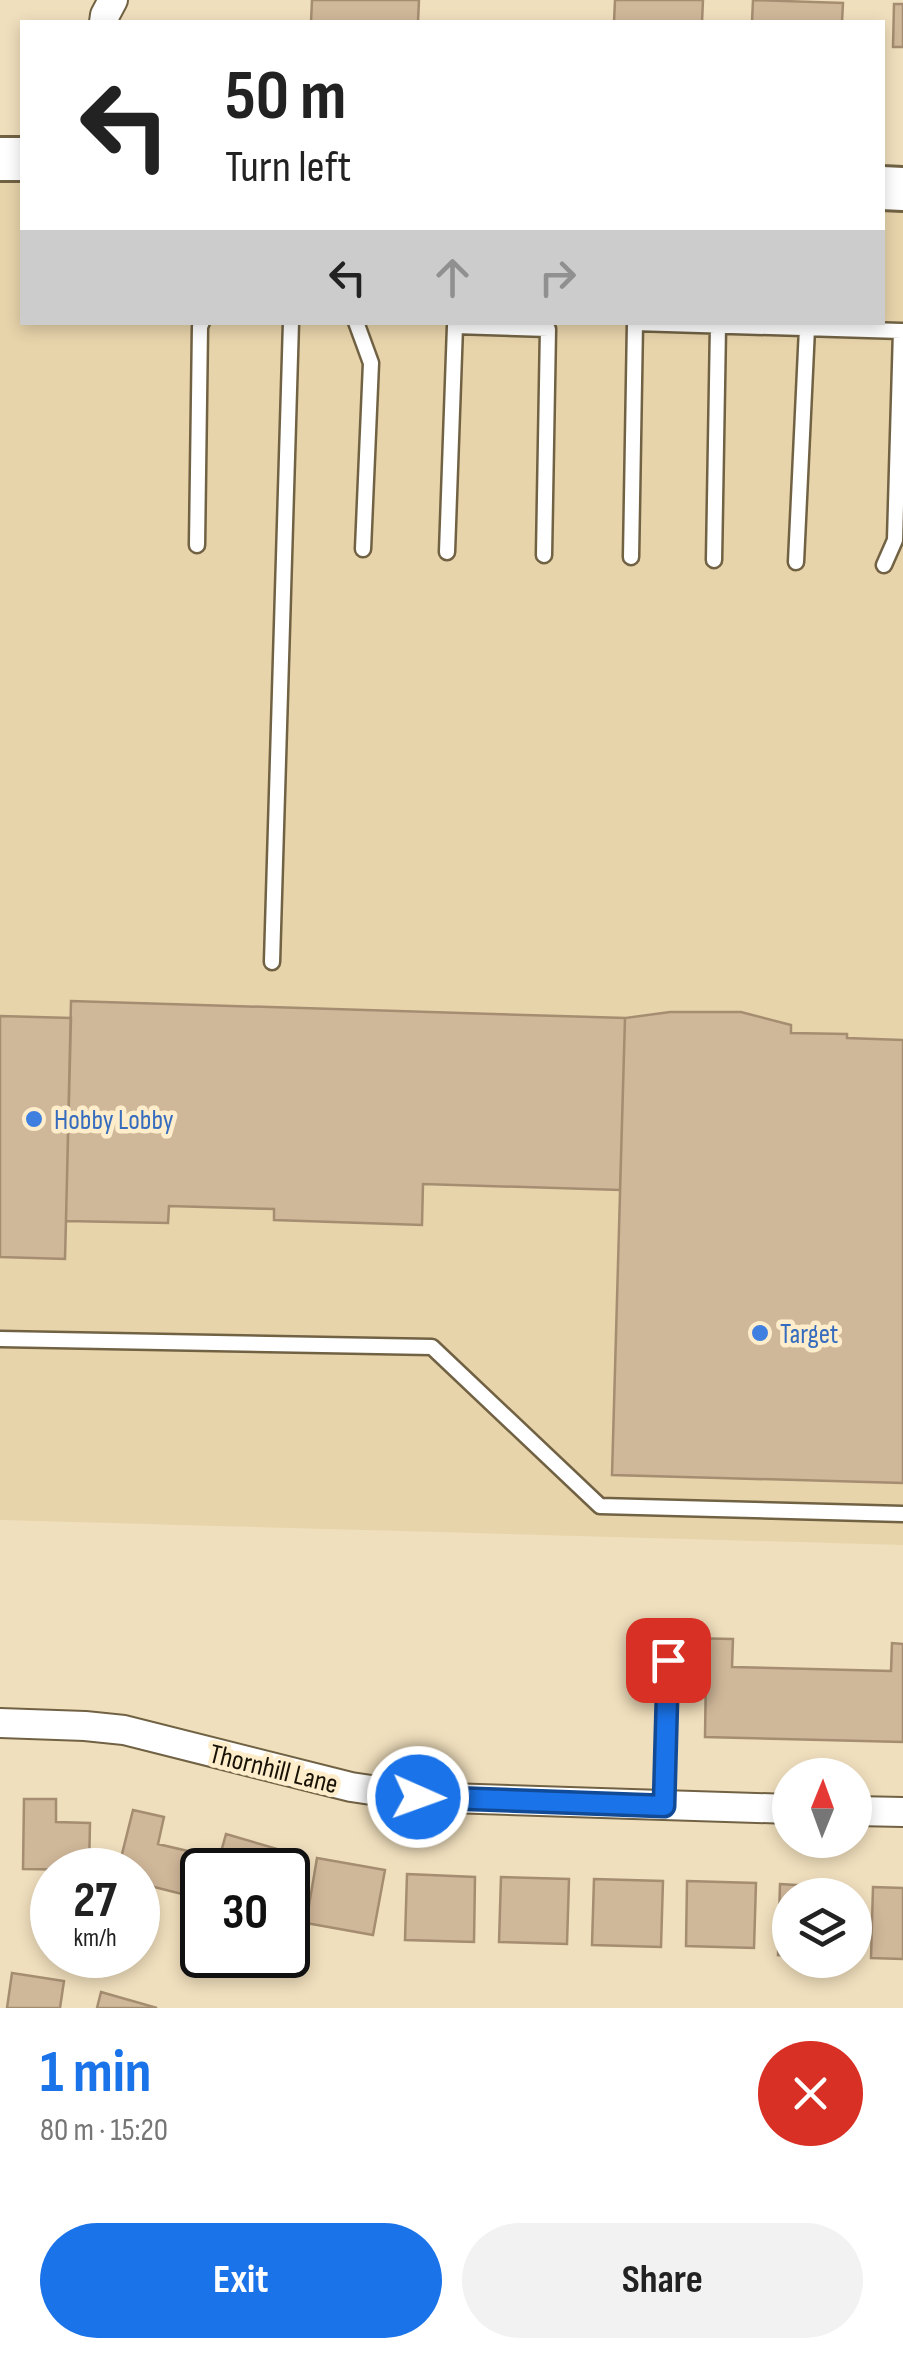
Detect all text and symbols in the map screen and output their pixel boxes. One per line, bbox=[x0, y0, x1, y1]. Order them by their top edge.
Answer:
text: 50 m bbox=[225, 55, 346, 139]
icon: left bbox=[60, 60, 190, 190]
text: Turn left bbox=[225, 140, 351, 195]
icon: left bbox=[320, 250, 375, 305]
icon: ahead bbox=[425, 250, 480, 305]
icon: right bbox=[530, 250, 585, 305]
place label: Hobby Lobby bbox=[54, 1104, 174, 1137]
marker: Hobby Lobby bbox=[23, 1108, 45, 1130]
place label: Target bbox=[780, 1318, 838, 1351]
marker: Target bbox=[749, 1322, 771, 1344]
pin bbox=[626, 1618, 711, 1703]
icon: arrive bbox=[641, 1633, 696, 1688]
street label: Thornhill Lane bbox=[206, 1738, 341, 1801]
position arrow bbox=[366, 1745, 470, 1849]
north arrow bbox=[772, 1758, 872, 1858]
map controls bbox=[772, 1758, 872, 1978]
speed limit sign: 30 bbox=[180, 1848, 310, 1978]
text: 27 bbox=[73, 1871, 117, 1931]
button: layers bbox=[772, 1878, 872, 1978]
text: km/h bbox=[73, 1923, 117, 1954]
text: 1 min bbox=[40, 2037, 152, 2109]
button: close bbox=[758, 2041, 863, 2146]
text: 80 m · 15:20 bbox=[40, 2111, 168, 2150]
button: Exit bbox=[40, 2223, 442, 2338]
button: Share bbox=[462, 2223, 863, 2338]

